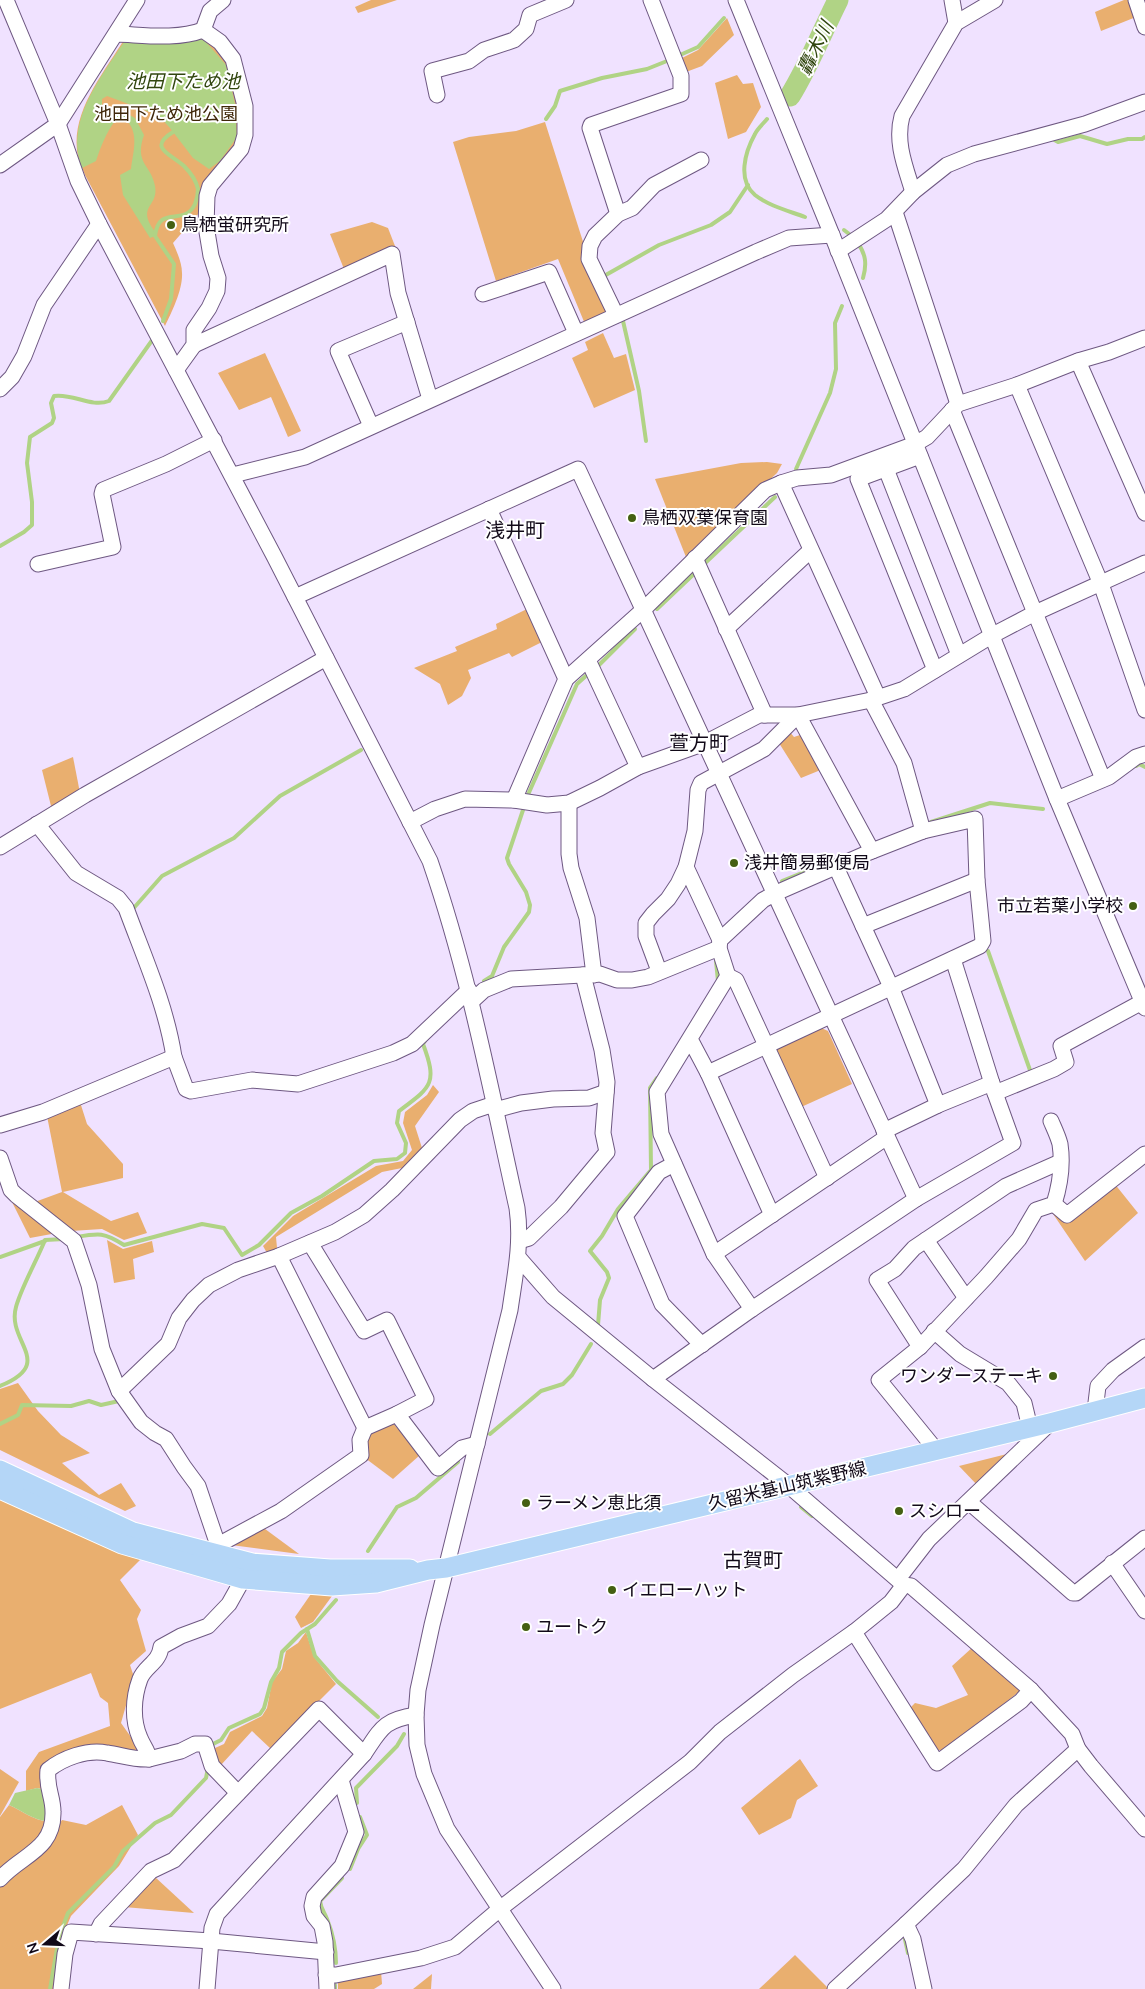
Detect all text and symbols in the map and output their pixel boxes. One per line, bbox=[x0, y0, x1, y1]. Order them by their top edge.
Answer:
water label: 轟木川 bbox=[792, 15, 841, 80]
water label: 池田下ため池 bbox=[126, 69, 242, 95]
park label: 池田下ため池公園 bbox=[94, 102, 238, 126]
place label: 鳥栖蛍研究所 bbox=[181, 213, 289, 237]
marker: 鳥栖蛍研究所 bbox=[165, 219, 177, 231]
place label: 鳥栖双葉保育園 bbox=[642, 506, 768, 530]
marker: 鳥栖双葉保育園 bbox=[626, 512, 638, 524]
district label: 浅井町 bbox=[485, 517, 545, 544]
district label: 萱方町 bbox=[669, 730, 729, 757]
place label: 浅井簡易郵便局 bbox=[744, 851, 870, 875]
marker: 浅井簡易郵便局 bbox=[728, 857, 740, 869]
place label: 市立若葉小学校 bbox=[997, 894, 1123, 918]
marker: 市立若葉小学校 bbox=[1127, 900, 1139, 912]
place label: ワンダーステーキ bbox=[900, 1364, 1043, 1388]
marker: ワンダーステーキ bbox=[1047, 1370, 1059, 1382]
street label: 久留米基山筑紫野線 bbox=[705, 1456, 869, 1516]
place label: ラーメン恵比須 bbox=[536, 1491, 661, 1515]
marker: ラーメン恵比須 bbox=[520, 1497, 532, 1509]
place label: スシロー bbox=[909, 1499, 981, 1523]
marker: スシロー bbox=[893, 1505, 905, 1517]
district label: 古賀町 bbox=[723, 1547, 783, 1574]
place label: イエローハット bbox=[622, 1578, 747, 1602]
marker: イエローハット bbox=[606, 1584, 618, 1596]
place label: ユートク bbox=[536, 1615, 608, 1639]
marker: ユートク bbox=[520, 1621, 532, 1633]
north arrow bbox=[20, 1919, 70, 1969]
text: N bbox=[22, 1940, 44, 1956]

